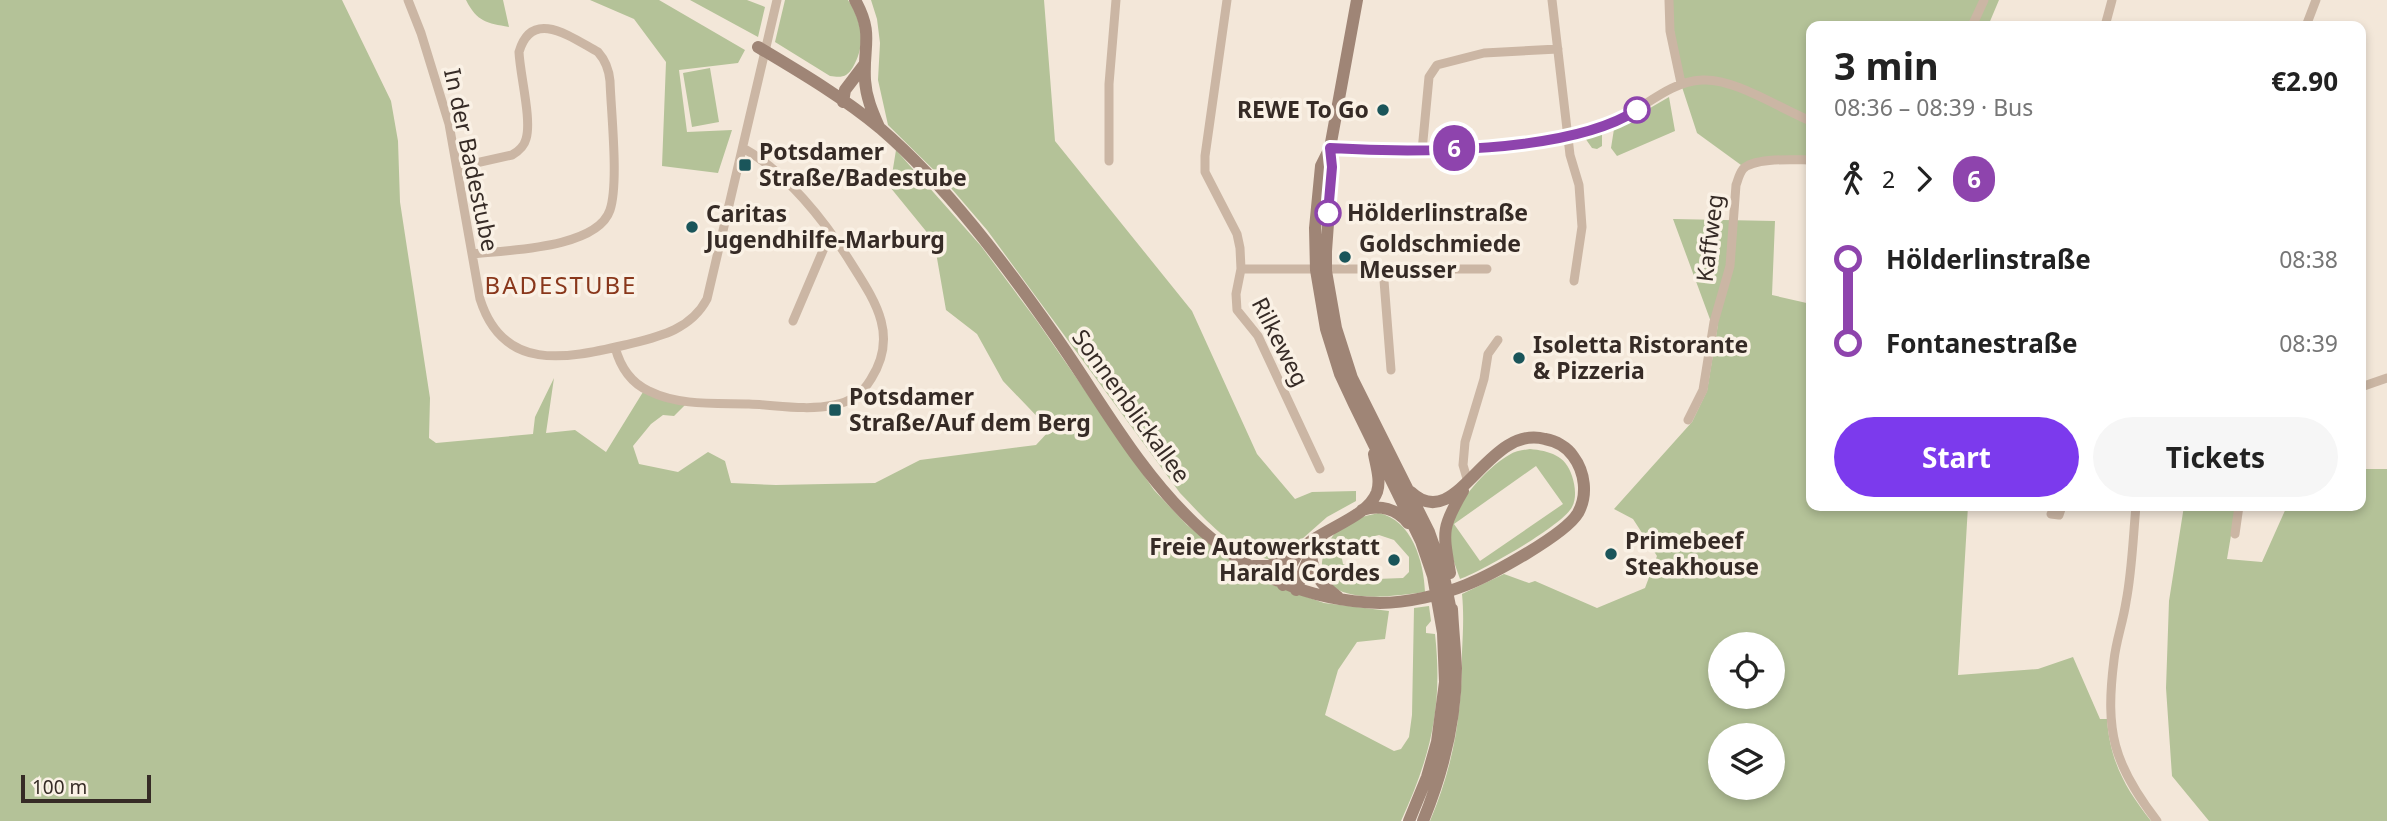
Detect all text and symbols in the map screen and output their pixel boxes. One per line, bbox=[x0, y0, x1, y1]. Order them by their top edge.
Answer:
text: 3 min bbox=[1834, 39, 1939, 91]
text: €2.90 bbox=[2271, 63, 2338, 99]
street label: In der Badestube bbox=[437, 65, 507, 254]
text: 08:36 – 08:39 · Bus bbox=[1834, 91, 2033, 123]
place label: REWE To Go bbox=[1237, 93, 1369, 125]
unlabelled marker bbox=[1624, 97, 1650, 123]
marker: REWE To Go bbox=[1375, 102, 1391, 118]
line badge: 6 bbox=[1431, 125, 1477, 171]
text: 6 bbox=[1447, 131, 1461, 164]
place label: Potsdamer Straße/Badestube bbox=[759, 135, 967, 193]
marker: Potsdamer Straße/Badestube bbox=[737, 157, 753, 173]
icon: walk bbox=[1834, 160, 1872, 198]
icon: forward bbox=[1905, 160, 1943, 198]
text: 6 bbox=[1967, 162, 1981, 195]
text: 2 bbox=[1882, 163, 1895, 195]
street label: Kaffweg bbox=[1688, 192, 1730, 284]
place label: Hölderlinstraße bbox=[1347, 196, 1528, 228]
place label: Caritas Jugendhilfe-Marburg bbox=[704, 197, 945, 255]
marker: Hölderlinstraße bbox=[1315, 200, 1341, 226]
marker: Caritas Jugendhilfe-Marburg bbox=[684, 219, 700, 235]
place label: Goldschmiede Meusser bbox=[1359, 227, 1521, 285]
text: Hölderlinstraße bbox=[1886, 241, 2091, 277]
text: 08:38 bbox=[2279, 243, 2338, 275]
marker: Goldschmiede Meusser bbox=[1337, 249, 1353, 265]
district label: BADESTUBE bbox=[485, 268, 637, 301]
street label: Rilkeweg bbox=[1245, 291, 1317, 392]
street label: Sonnenblickallee bbox=[1065, 322, 1198, 489]
text: Fontanestraße bbox=[1886, 325, 2078, 361]
text: 08:39 bbox=[2279, 327, 2338, 359]
place label: Isoletta Ristorante & Pizzeria bbox=[1533, 328, 1748, 386]
marker: Isoletta Ristorante & Pizzeria bbox=[1511, 350, 1527, 366]
place label: Potsdamer Straße/Auf dem Berg bbox=[849, 380, 1091, 438]
marker: Potsdamer Straße/Auf dem Berg bbox=[827, 402, 843, 418]
button: Start bbox=[1834, 417, 2079, 497]
button: Tickets bbox=[2093, 417, 2338, 497]
place label: Primebeef Steakhouse bbox=[1625, 524, 1759, 582]
place label: Freie Autowerkstatt Harald Cordes bbox=[1149, 530, 1380, 588]
marker: Primebeef Steakhouse bbox=[1603, 546, 1619, 562]
marker: Freie Autowerkstatt Harald Cordes bbox=[1386, 552, 1402, 568]
map controls bbox=[1708, 632, 1785, 800]
button: locate bbox=[1708, 632, 1785, 709]
button: layers bbox=[1708, 723, 1785, 800]
scale bar bbox=[21, 772, 150, 804]
text: 100 m bbox=[32, 774, 87, 800]

